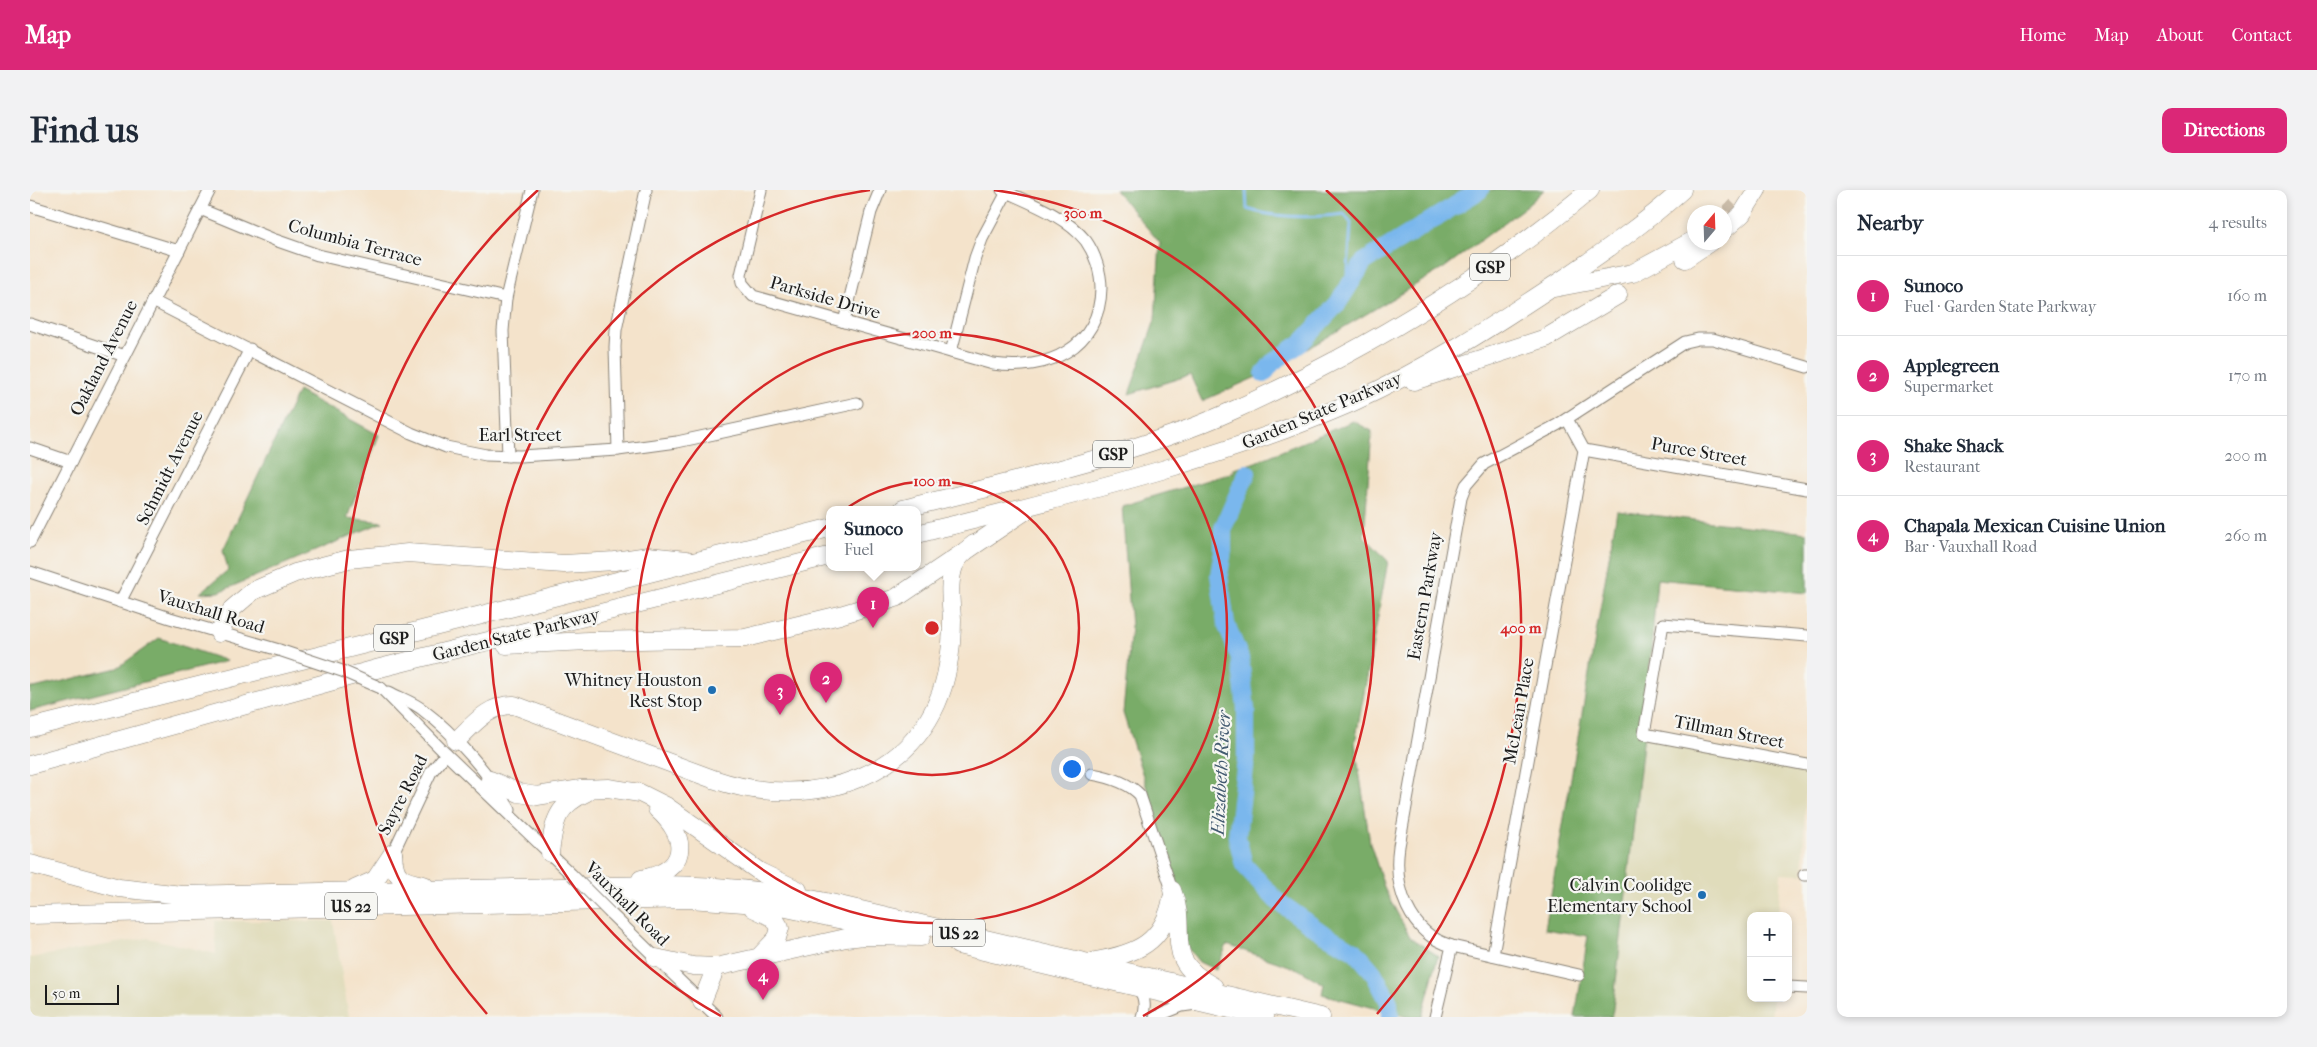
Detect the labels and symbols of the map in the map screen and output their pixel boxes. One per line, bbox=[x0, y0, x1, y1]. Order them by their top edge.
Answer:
text: 300 m bbox=[1064, 204, 1103, 222]
north arrow bbox=[1687, 205, 1732, 250]
street label: Columbia Terrace bbox=[286, 215, 424, 271]
road number: GSP bbox=[1470, 254, 1510, 280]
street label: Parkside Drive bbox=[767, 272, 883, 324]
street label: Oakland Avenue bbox=[66, 296, 142, 419]
text: 200 m bbox=[912, 324, 952, 342]
street label: Garden State Parkway bbox=[1239, 367, 1406, 454]
street label: Schmidt Avenue bbox=[132, 407, 208, 529]
street label: Earl Street bbox=[478, 425, 562, 446]
street label: Purce Street bbox=[1649, 433, 1749, 471]
road number: GSP bbox=[1093, 440, 1133, 468]
text: 100 m bbox=[913, 472, 951, 490]
street label: Eastern Parkway bbox=[1403, 529, 1447, 662]
street label: Vauxhall Road bbox=[154, 585, 267, 638]
pin: 1 bbox=[857, 587, 889, 628]
street label: Garden State Parkway bbox=[430, 604, 603, 666]
centre of rings bbox=[923, 619, 941, 637]
text: 400 m bbox=[1499, 619, 1542, 637]
road number: GSP bbox=[374, 624, 414, 652]
street label: McLean Place bbox=[1499, 656, 1539, 766]
pin: 2 bbox=[810, 662, 842, 703]
place label: Whitney Houston Rest Stop bbox=[563, 670, 703, 712]
pin: 3 bbox=[764, 674, 796, 715]
marker: Whitney Houston Rest Stop bbox=[706, 684, 718, 696]
water label: Elizabeth River bbox=[1207, 709, 1235, 837]
street label: Tillman Street bbox=[1672, 711, 1787, 753]
street label: Sayre Road bbox=[374, 751, 432, 839]
your location bbox=[1059, 756, 1085, 782]
street label: Vauxhall Road bbox=[580, 857, 674, 951]
place label: Calvin Coolidge Elementary School bbox=[1547, 875, 1692, 917]
marker: Calvin Coolidge Elementary School bbox=[1696, 889, 1708, 901]
road number: US 22 bbox=[325, 892, 377, 919]
road number: US 22 bbox=[933, 920, 985, 946]
pin: 4 bbox=[747, 959, 779, 1000]
scale bar bbox=[45, 982, 119, 1005]

